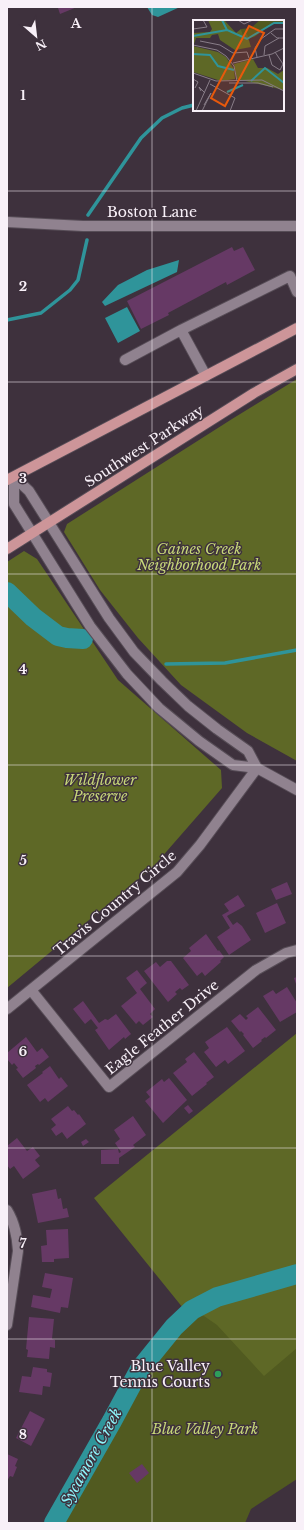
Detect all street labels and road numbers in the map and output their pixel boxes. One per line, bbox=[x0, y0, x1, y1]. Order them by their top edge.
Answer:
street label: Boston Lane bbox=[107, 203, 197, 221]
street label: Southwest Parkway bbox=[81, 401, 207, 491]
street label: Travis Country Circle bbox=[50, 846, 180, 960]
street label: Eagle Feather Drive bbox=[102, 976, 222, 1078]

